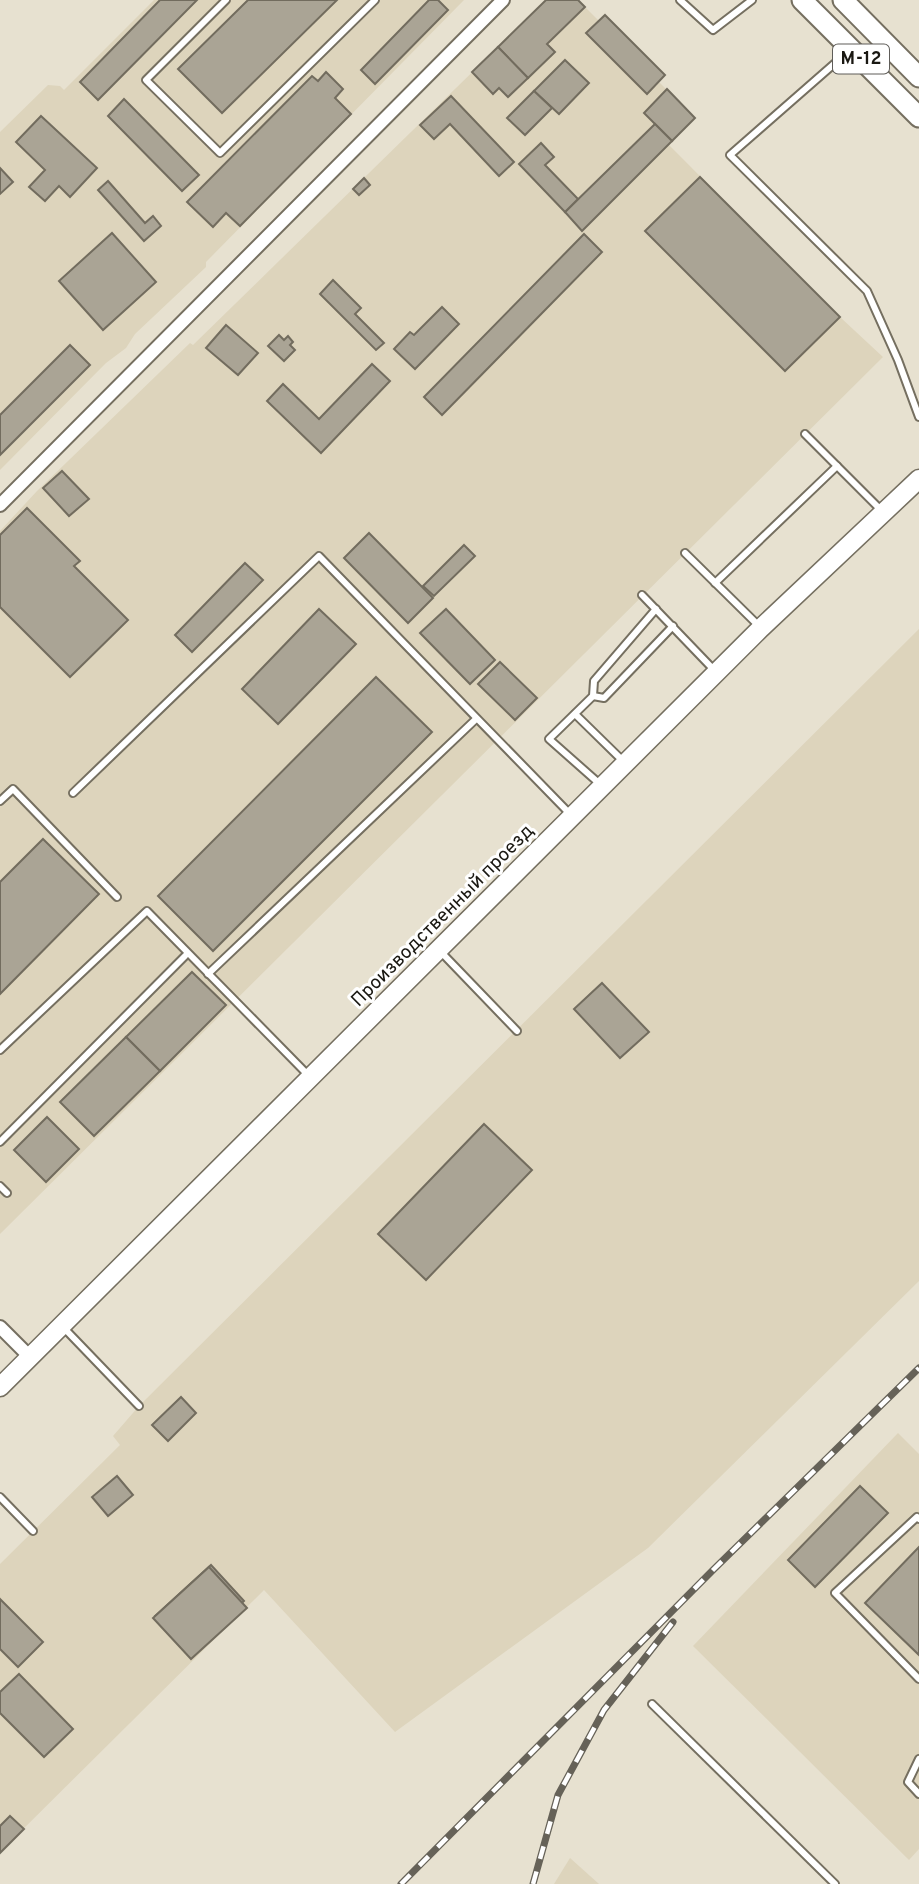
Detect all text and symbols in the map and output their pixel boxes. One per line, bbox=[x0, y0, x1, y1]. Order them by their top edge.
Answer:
road number: М-12 bbox=[833, 44, 889, 74]
street label: Производственный проезд bbox=[347, 820, 539, 1012]

